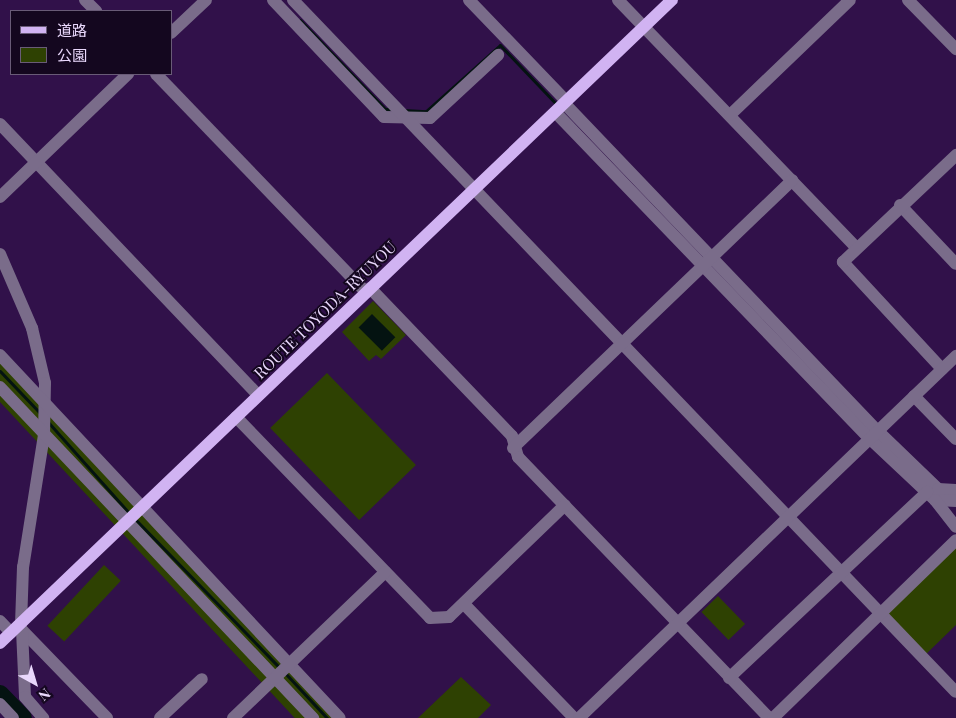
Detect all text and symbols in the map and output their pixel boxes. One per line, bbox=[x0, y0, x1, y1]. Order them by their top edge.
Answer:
legend bbox=[10, 10, 172, 75]
text: 道路 bbox=[57, 20, 87, 40]
text: 公園 bbox=[57, 45, 87, 65]
street label: ROUTE TOYODA-RYUYOU bbox=[250, 237, 400, 383]
north arrow bbox=[10, 658, 60, 708]
text: N bbox=[35, 684, 55, 706]

